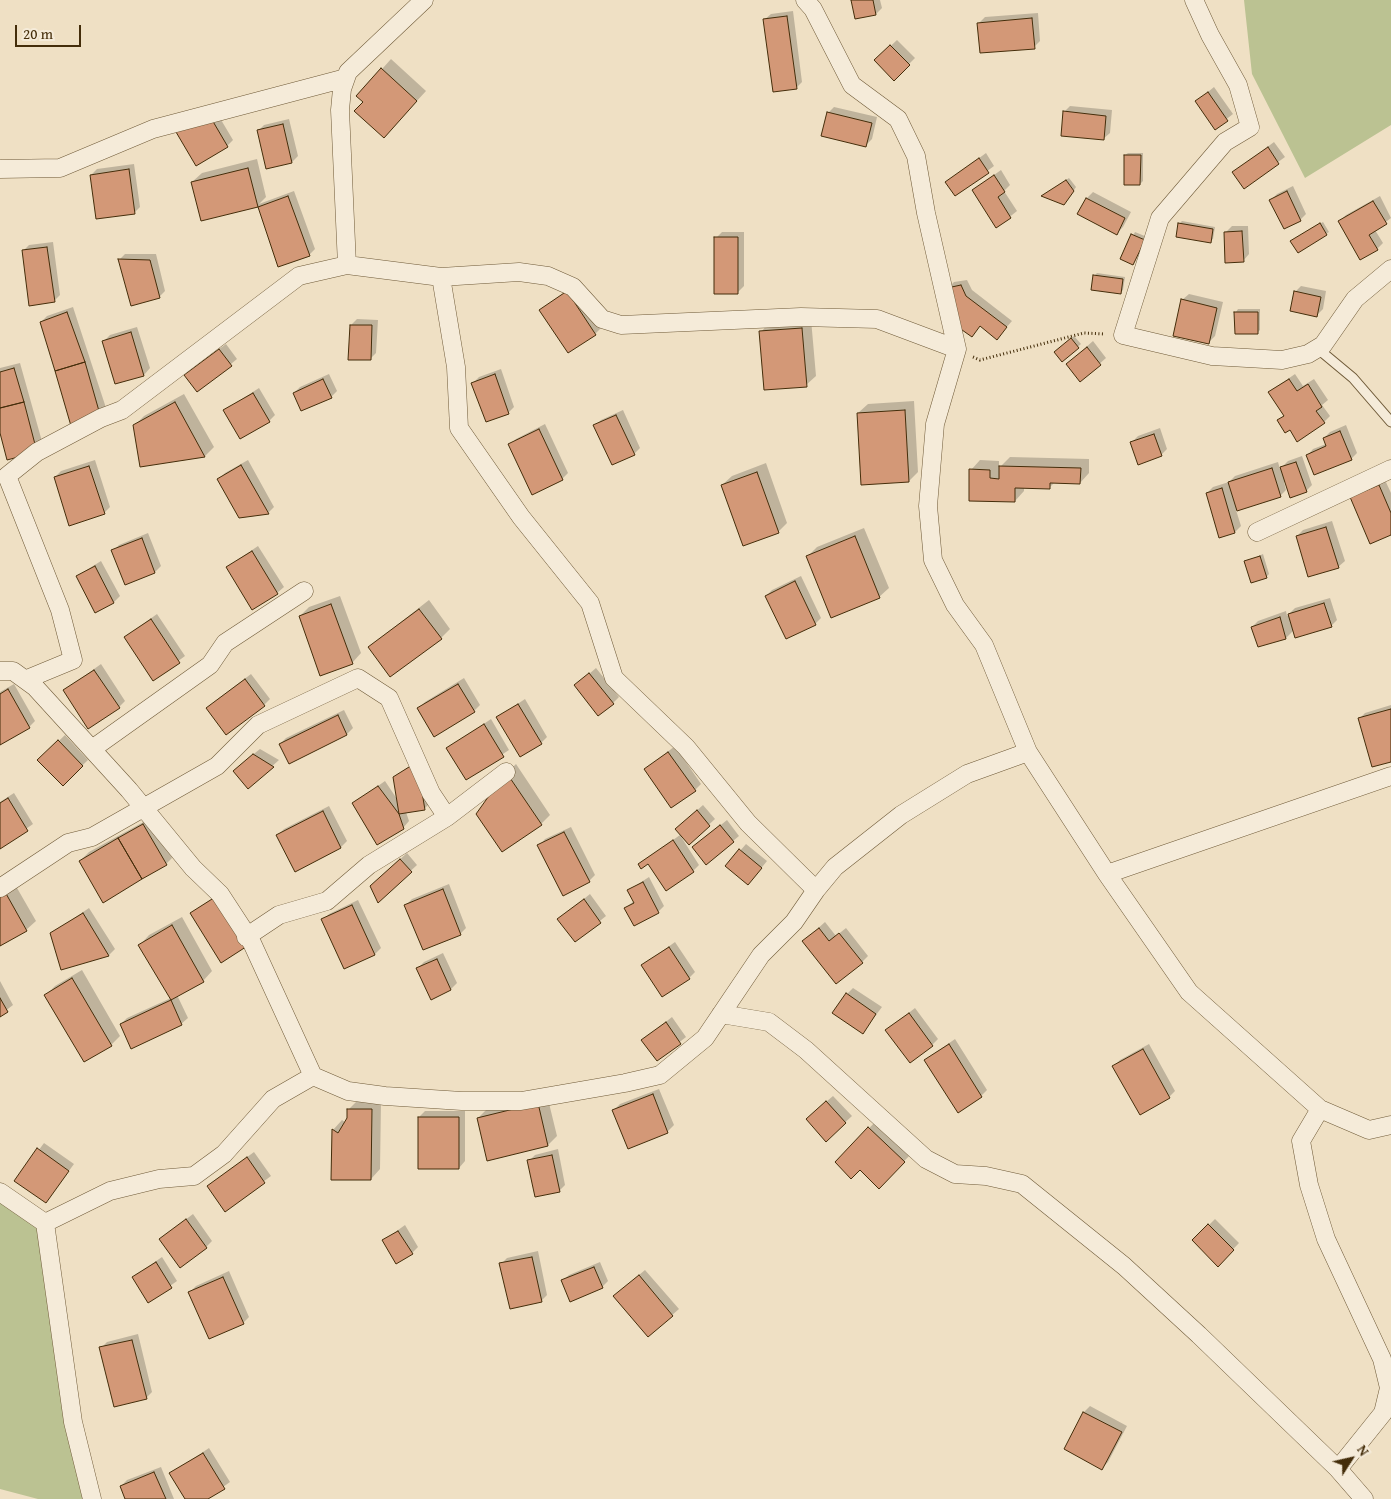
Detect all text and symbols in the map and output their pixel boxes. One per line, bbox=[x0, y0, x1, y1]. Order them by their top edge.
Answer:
scale bar bbox=[18, 15, 84, 47]
text: 20 m bbox=[23, 23, 53, 44]
north arrow bbox=[1326, 1434, 1376, 1484]
text: N bbox=[1352, 1441, 1374, 1460]

